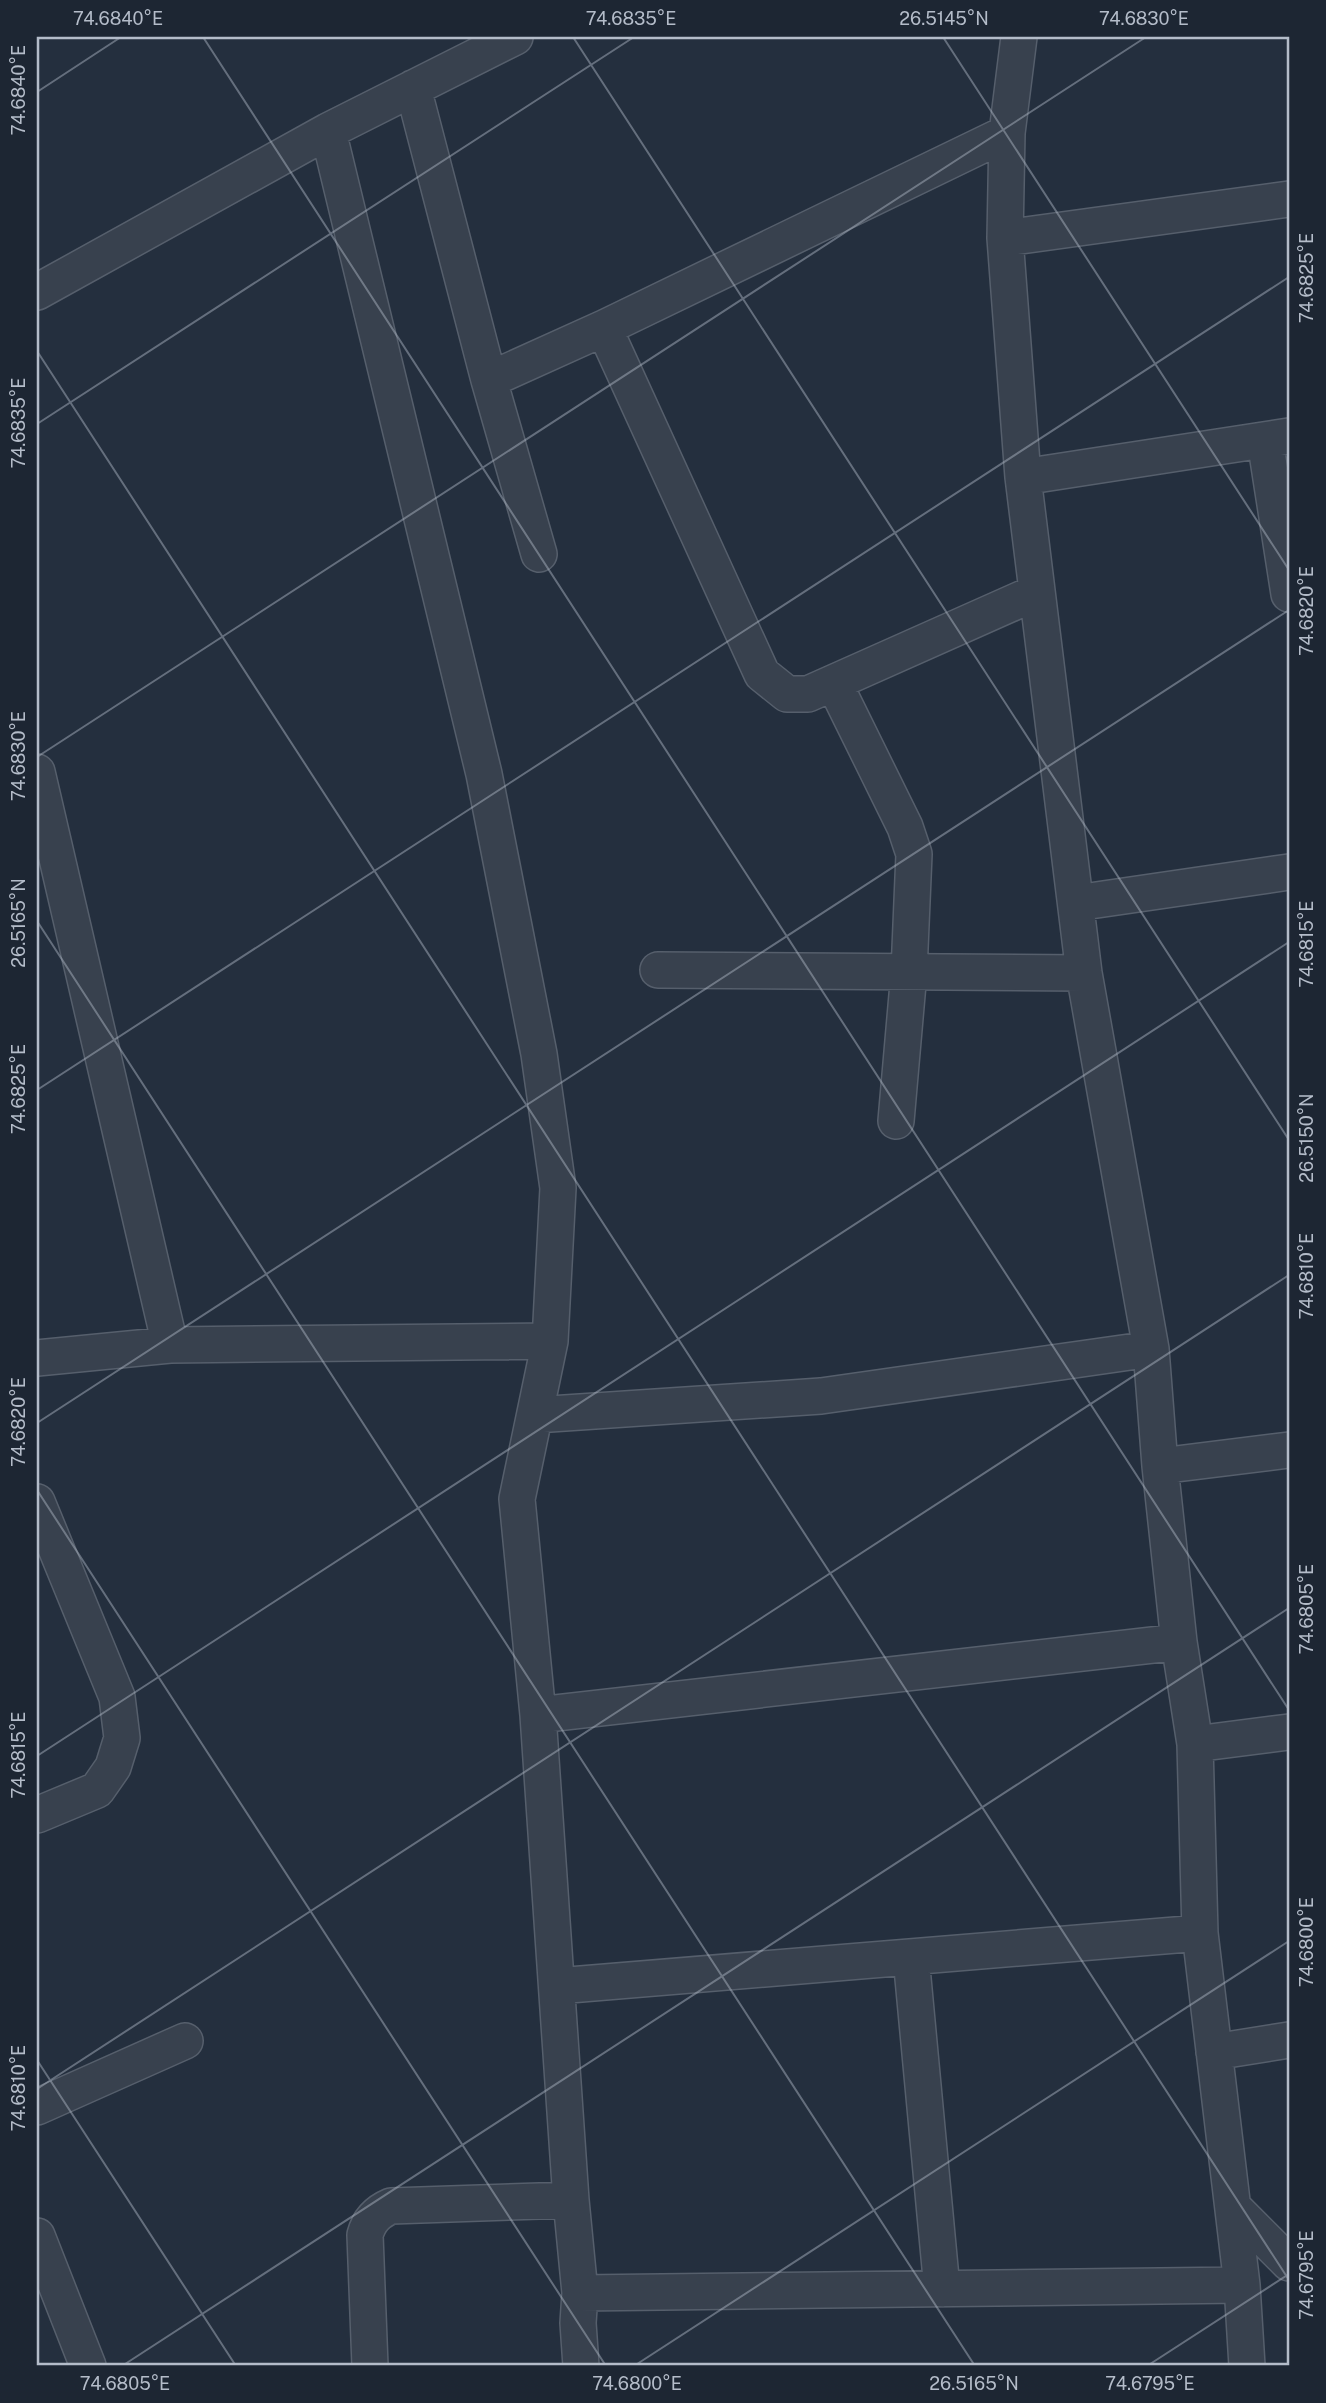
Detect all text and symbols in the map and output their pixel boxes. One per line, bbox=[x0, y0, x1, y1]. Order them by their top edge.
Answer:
text: 74.6840°E bbox=[73, 8, 163, 29]
text: 74.6835°E bbox=[586, 8, 676, 29]
text: 26.5145°N bbox=[899, 8, 989, 29]
text: 74.6830°E bbox=[1099, 8, 1189, 29]
text: 74.6840°E bbox=[8, 45, 29, 135]
text: 74.6825°E bbox=[1296, 233, 1317, 323]
text: 74.6835°E bbox=[8, 378, 29, 468]
text: 74.6820°E bbox=[1296, 566, 1317, 656]
text: 74.6830°E bbox=[8, 711, 29, 801]
text: 26.5165°N bbox=[8, 878, 29, 968]
text: 74.6815°E bbox=[1296, 901, 1317, 987]
text: 74.6825°E bbox=[8, 1044, 29, 1134]
text: 26.5150°N bbox=[1296, 1093, 1317, 1183]
text: 74.6810°E bbox=[1296, 1233, 1317, 1319]
text: 74.6820°E bbox=[8, 1377, 29, 1467]
text: 74.6805°E bbox=[1296, 1564, 1317, 1654]
text: 74.6815°E bbox=[8, 1712, 29, 1798]
text: 74.6800°E bbox=[1296, 1897, 1317, 1987]
text: 74.6810°E bbox=[8, 2045, 29, 2131]
text: 74.6795°E bbox=[1296, 2230, 1317, 2320]
text: 74.6805°E bbox=[80, 2373, 170, 2394]
text: 74.6800°E bbox=[592, 2373, 682, 2394]
text: 26.5165°N bbox=[929, 2373, 1019, 2394]
text: 74.6795°E bbox=[1105, 2373, 1195, 2394]

